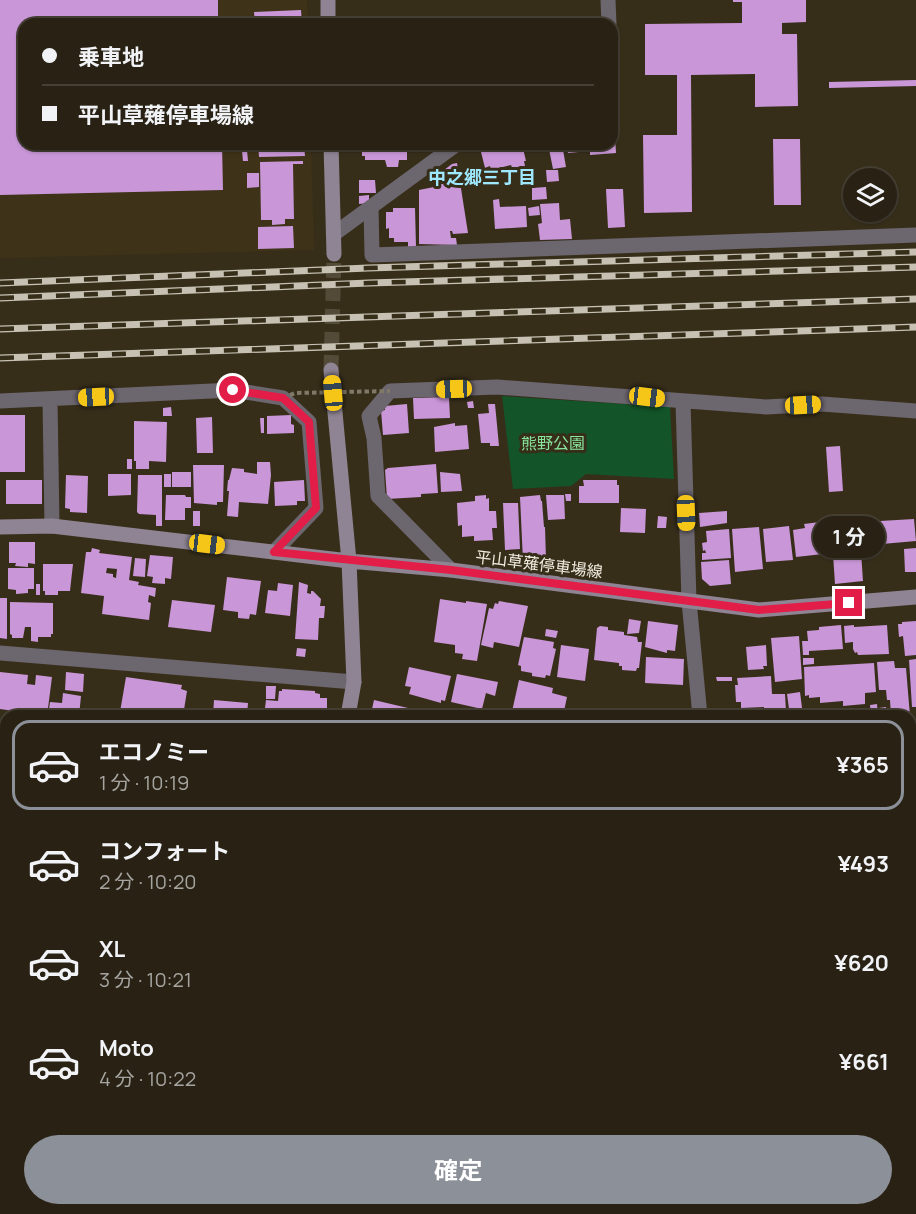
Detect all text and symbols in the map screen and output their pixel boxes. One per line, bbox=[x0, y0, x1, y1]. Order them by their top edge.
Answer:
text: 乗車地 bbox=[78, 42, 144, 72]
text: 平山草薙停車場線 bbox=[78, 100, 254, 130]
district label: 中之郷三丁目 bbox=[428, 165, 536, 189]
map controls bbox=[843, 168, 897, 222]
button: layers bbox=[843, 168, 897, 222]
car bbox=[322, 374, 344, 412]
route start bbox=[219, 376, 246, 403]
car bbox=[436, 379, 472, 399]
car bbox=[628, 386, 666, 408]
car bbox=[78, 387, 114, 407]
car bbox=[785, 395, 821, 415]
park label: 熊野公園 bbox=[521, 432, 585, 454]
car bbox=[676, 495, 696, 531]
callout: 1 分 bbox=[813, 516, 885, 558]
text: 1 分 bbox=[833, 523, 865, 550]
car bbox=[188, 533, 226, 555]
street label: 平山草薙停車場線 bbox=[474, 545, 604, 583]
route end bbox=[835, 589, 862, 616]
text: エコノミー bbox=[99, 737, 209, 767]
icon: car bbox=[27, 738, 81, 792]
text: ¥365 bbox=[836, 750, 889, 780]
text: 1 分 · 10:19 bbox=[99, 769, 190, 796]
text: コンフォート bbox=[99, 836, 230, 866]
icon: car bbox=[27, 837, 81, 891]
text: ¥493 bbox=[838, 849, 889, 879]
text: 2 分 · 10:20 bbox=[99, 868, 197, 895]
text: XL bbox=[99, 934, 125, 964]
icon: car bbox=[27, 936, 81, 990]
text: ¥620 bbox=[834, 948, 889, 978]
text: 3 分 · 10:21 bbox=[99, 966, 192, 993]
text: Moto bbox=[99, 1033, 154, 1063]
icon: car bbox=[27, 1035, 81, 1089]
text: ¥661 bbox=[839, 1047, 889, 1077]
text: 4 分 · 10:22 bbox=[99, 1065, 196, 1092]
button: 確定 bbox=[24, 1135, 892, 1204]

